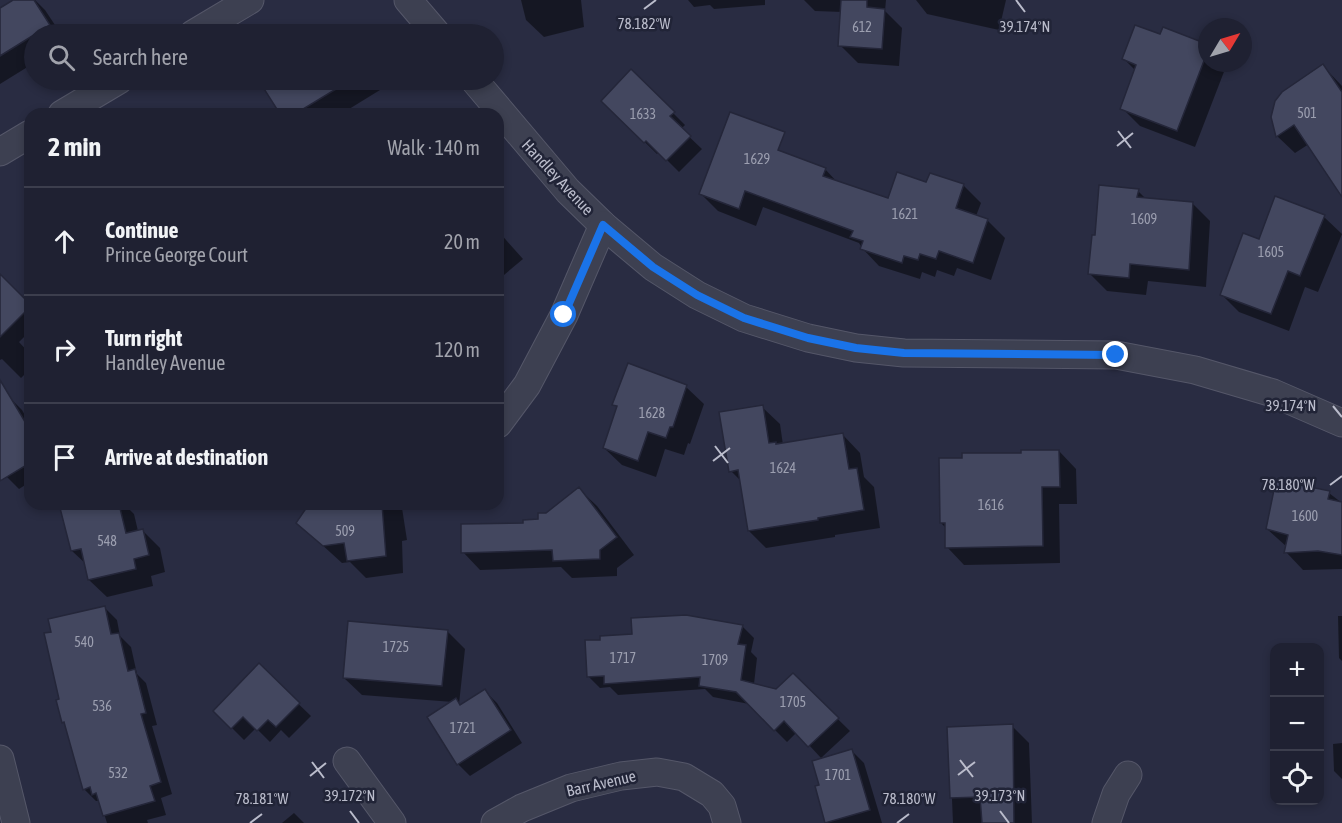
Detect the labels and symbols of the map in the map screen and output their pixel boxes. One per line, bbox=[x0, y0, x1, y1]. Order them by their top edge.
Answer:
text: 78.182°W bbox=[618, 15, 671, 32]
text: 39.174°N bbox=[1000, 18, 1050, 35]
north arrow bbox=[1198, 18, 1252, 72]
house number: 612 bbox=[852, 19, 872, 35]
house number: 501 bbox=[1297, 105, 1317, 121]
house number: 1633 bbox=[630, 106, 656, 122]
street label: Handley Avenue bbox=[518, 136, 597, 219]
house number: 1629 bbox=[744, 151, 770, 167]
house number: 1621 bbox=[892, 206, 918, 222]
house number: 1609 bbox=[1131, 211, 1157, 227]
house number: 1605 bbox=[1258, 244, 1284, 260]
route start bbox=[550, 301, 576, 327]
route end bbox=[1102, 341, 1128, 367]
text: 39.174°N bbox=[1266, 397, 1316, 414]
house number: 1628 bbox=[639, 405, 666, 421]
house number: 1624 bbox=[770, 460, 797, 476]
text: 78.180°W bbox=[1262, 476, 1315, 493]
house number: 1616 bbox=[978, 497, 1005, 513]
house number: 1600 bbox=[1292, 508, 1319, 524]
house number: 509 bbox=[335, 523, 355, 539]
house number: 548 bbox=[97, 533, 117, 549]
house number: 540 bbox=[74, 634, 94, 650]
house number: 1725 bbox=[383, 639, 409, 655]
house number: 1717 bbox=[610, 650, 636, 666]
house number: 1709 bbox=[702, 652, 728, 668]
house number: 1705 bbox=[780, 694, 806, 710]
house number: 536 bbox=[92, 698, 112, 714]
house number: 1721 bbox=[450, 720, 476, 736]
house number: 532 bbox=[108, 765, 128, 781]
street label: Barr Avenue bbox=[564, 766, 638, 800]
house number: 1701 bbox=[825, 767, 851, 783]
text: 39.172°N bbox=[325, 787, 375, 804]
text: 39.173°N bbox=[975, 787, 1025, 804]
text: 78.181°W bbox=[236, 790, 289, 807]
text: 78.180°W bbox=[883, 790, 936, 807]

